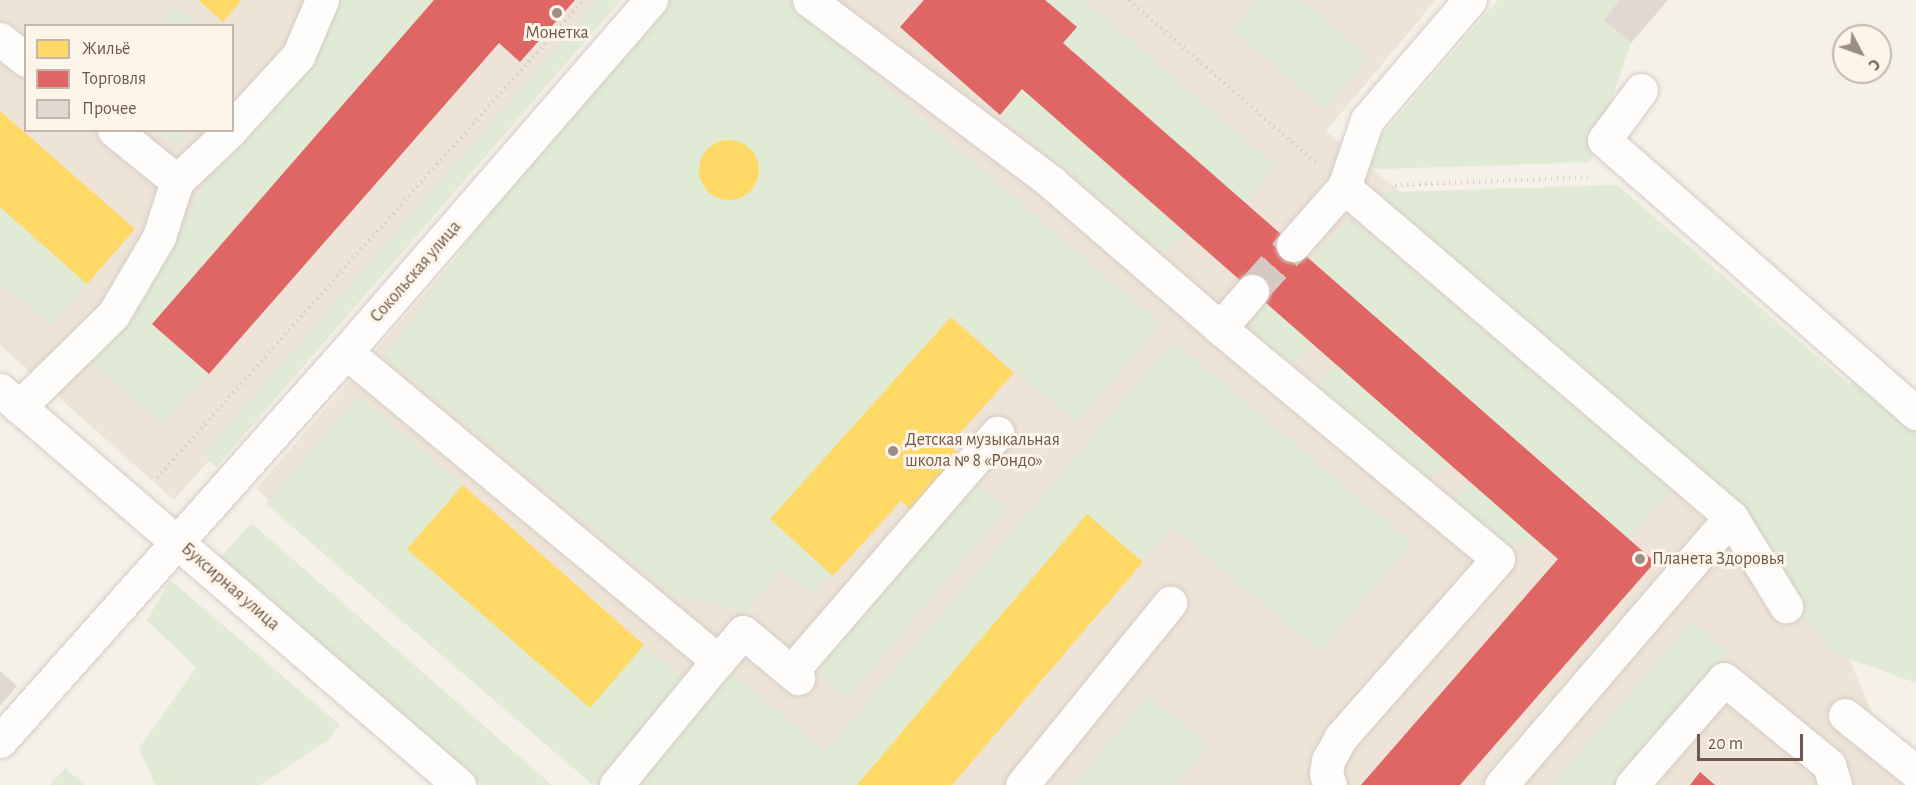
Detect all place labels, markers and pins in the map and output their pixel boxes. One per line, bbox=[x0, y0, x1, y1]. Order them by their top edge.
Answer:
marker: Монетка bbox=[550, 6, 564, 20]
place label: Монетка bbox=[525, 22, 589, 44]
place label: Детская музыкальная школа № 8 «Рондо» bbox=[905, 430, 1060, 472]
marker: Детская музыкальная школа № 8 «Рондо» bbox=[886, 444, 900, 458]
place label: Планета Здоровья bbox=[1652, 548, 1785, 570]
marker: Планета Здоровья bbox=[1633, 552, 1647, 566]

